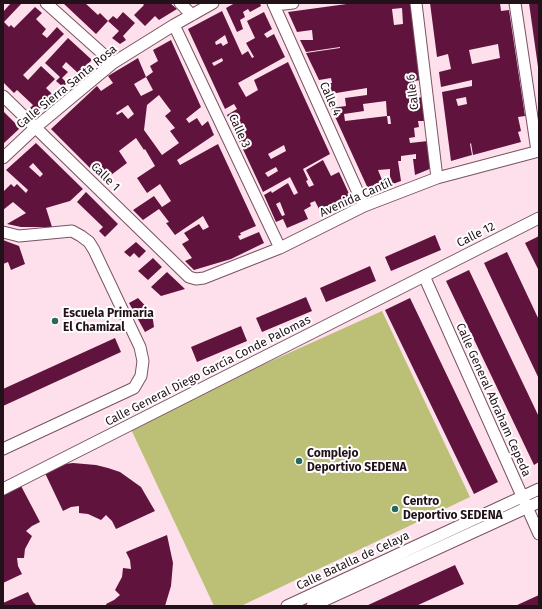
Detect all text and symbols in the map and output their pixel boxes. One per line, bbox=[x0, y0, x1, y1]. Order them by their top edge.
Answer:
street label: Calle Sierra Santa Rosa bbox=[14, 42, 120, 132]
street label: Calle 6 bbox=[404, 73, 422, 111]
street label: Calle 4 bbox=[316, 80, 344, 118]
street label: Calle 3 bbox=[225, 112, 253, 150]
street label: Calle 1 bbox=[87, 160, 123, 194]
street label: Avenida Cantíl bbox=[317, 176, 395, 220]
street label: Calle 12 bbox=[455, 219, 497, 251]
place label: Escuela Primaria El Chamizal bbox=[63, 307, 154, 335]
street label: Calle General Diego García Conde Palomas bbox=[103, 313, 313, 429]
marker: Escuela Primaria El Chamizal bbox=[50, 316, 60, 326]
street label: Calle General Abraham Cepeda bbox=[452, 321, 534, 479]
place label: Complejo Deportivo SEDENA bbox=[307, 447, 407, 475]
marker: Complejo Deportivo SEDENA bbox=[294, 456, 304, 466]
place label: Centro Deportivo SEDENA bbox=[403, 495, 503, 523]
marker: Centro Deportivo SEDENA bbox=[390, 504, 400, 514]
street label: Calle Batalla de Celaya bbox=[294, 529, 412, 593]

